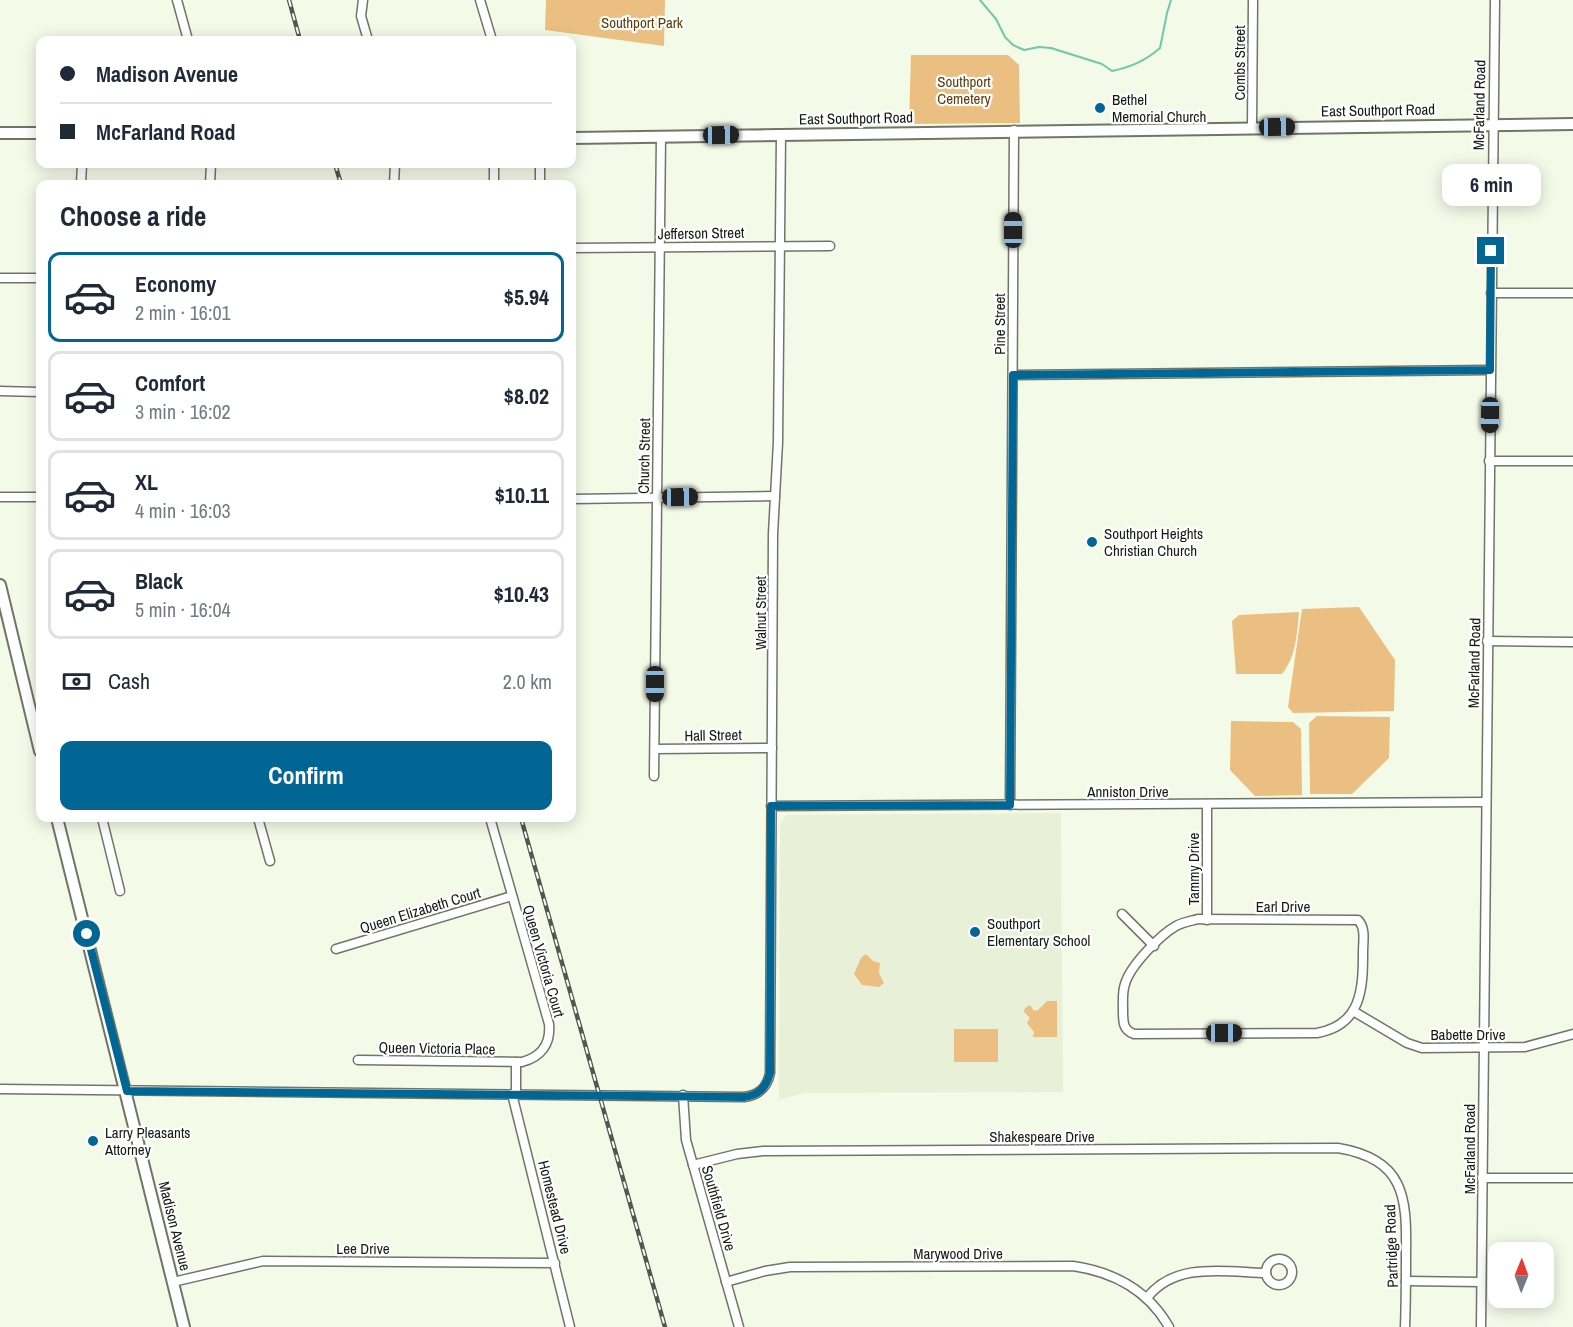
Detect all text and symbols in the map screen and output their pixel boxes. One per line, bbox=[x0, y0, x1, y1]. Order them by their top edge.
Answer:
park label: Southport Park bbox=[601, 12, 684, 33]
street label: Combs Street bbox=[1229, 25, 1250, 101]
text: Madison Avenue bbox=[96, 59, 238, 89]
street label: McFarland Road bbox=[1468, 60, 1490, 150]
park label: Southport Cemetery bbox=[937, 71, 992, 109]
place label: Bethel Memorial Church bbox=[1112, 89, 1206, 127]
street label: East Southport Road bbox=[1321, 99, 1435, 121]
marker: Bethel Memorial Church bbox=[1093, 101, 1107, 115]
street label: East Southport Road bbox=[799, 107, 913, 129]
text: McFarland Road bbox=[96, 117, 235, 147]
car bbox=[1259, 118, 1295, 136]
car bbox=[703, 126, 739, 144]
callout: 6 min bbox=[1442, 164, 1540, 206]
text: 6 min bbox=[1470, 171, 1513, 198]
text: Choose a ride bbox=[60, 198, 206, 234]
car bbox=[1004, 212, 1022, 248]
street label: Jefferson Street bbox=[658, 222, 745, 244]
route end bbox=[1477, 237, 1504, 264]
text: Economy bbox=[135, 269, 216, 299]
icon: car bbox=[63, 270, 117, 324]
text: $5.94 bbox=[504, 282, 549, 312]
street label: Pine Street bbox=[989, 293, 1010, 355]
text: 2 min · 16:01 bbox=[135, 299, 231, 326]
text: Comfort bbox=[135, 368, 205, 398]
icon: car bbox=[63, 369, 117, 423]
text: $8.02 bbox=[504, 381, 549, 411]
car bbox=[1481, 397, 1499, 433]
text: 3 min · 16:02 bbox=[135, 398, 231, 425]
street label: Church Street bbox=[633, 417, 655, 494]
text: XL bbox=[135, 467, 158, 497]
icon: car bbox=[63, 468, 117, 522]
text: $10.11 bbox=[495, 480, 549, 510]
car bbox=[662, 488, 698, 506]
text: 4 min · 16:03 bbox=[135, 497, 231, 524]
place label: Southport Heights Christian Church bbox=[1104, 523, 1203, 561]
marker: Southport Heights Christian Church bbox=[1085, 535, 1099, 549]
text: Black bbox=[135, 566, 183, 596]
icon: car bbox=[63, 567, 117, 621]
street label: Walnut Street bbox=[750, 575, 771, 650]
text: $10.43 bbox=[494, 579, 549, 609]
text: 5 min · 16:04 bbox=[135, 596, 231, 623]
street label: McFarland Road bbox=[1463, 618, 1485, 708]
icon: cash bbox=[60, 665, 93, 698]
text: Cash bbox=[108, 666, 150, 696]
car bbox=[646, 666, 664, 702]
text: 2.0 km bbox=[503, 668, 552, 695]
street label: Hall Street bbox=[684, 724, 742, 746]
button: Confirm bbox=[60, 741, 552, 810]
street label: Anniston Drive bbox=[1086, 781, 1169, 802]
street label: Tammy Drive bbox=[1183, 833, 1204, 905]
street label: Queen Elizabeth Court bbox=[357, 881, 483, 938]
street label: Earl Drive bbox=[1256, 896, 1310, 917]
street label: Queen Victoria Court bbox=[518, 902, 570, 1020]
place label: Southport Elementary School bbox=[987, 913, 1090, 951]
route start bbox=[73, 920, 100, 947]
marker: Southport Elementary School bbox=[968, 925, 982, 939]
car bbox=[1206, 1024, 1242, 1042]
street label: Babette Drive bbox=[1430, 1024, 1506, 1045]
street label: Queen Victoria Place bbox=[378, 1036, 496, 1060]
street label: McFarland Road bbox=[1459, 1104, 1480, 1194]
place label: Larry Pleasants Attorney bbox=[104, 1122, 190, 1160]
street label: Shakespeare Drive bbox=[989, 1126, 1095, 1147]
marker: Larry Pleasants Attorney bbox=[86, 1134, 100, 1148]
street label: Homestead Drive bbox=[533, 1158, 577, 1256]
street label: Southfield Drive bbox=[697, 1163, 741, 1253]
street label: Madison Avenue bbox=[154, 1179, 196, 1273]
street label: Partridge Road bbox=[1379, 1204, 1403, 1288]
street label: Lee Drive bbox=[336, 1238, 390, 1259]
north arrow bbox=[1488, 1242, 1554, 1308]
map controls bbox=[1488, 1242, 1554, 1308]
street label: Marywood Drive bbox=[913, 1243, 1003, 1264]

